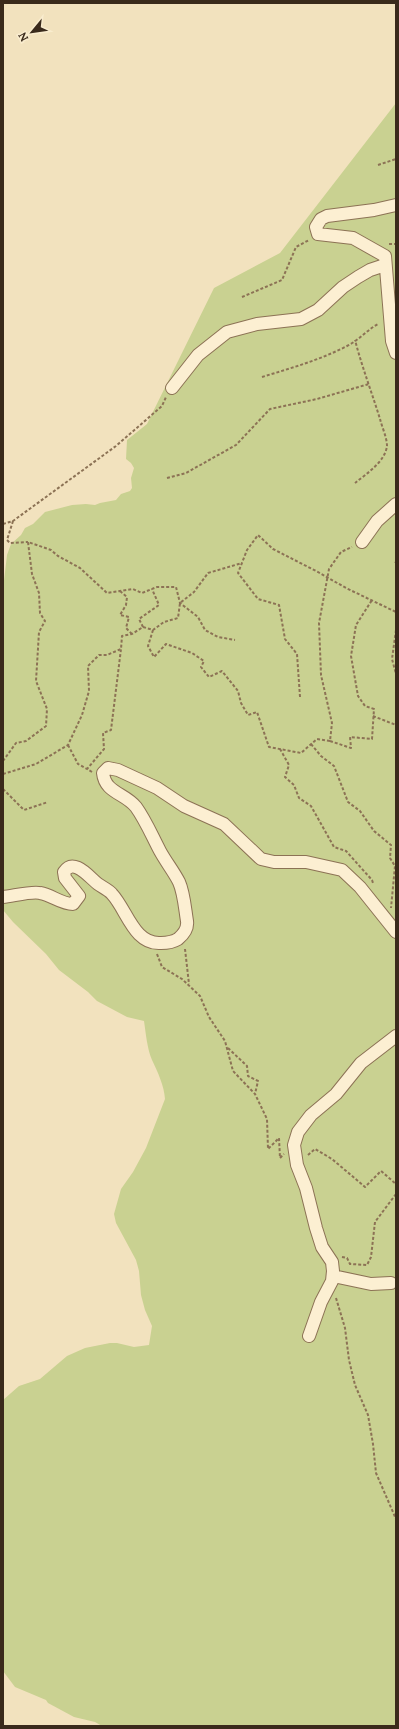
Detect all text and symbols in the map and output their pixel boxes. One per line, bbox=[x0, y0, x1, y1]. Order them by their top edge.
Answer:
north arrow bbox=[12, 12, 52, 52]
text: N bbox=[15, 29, 31, 44]

